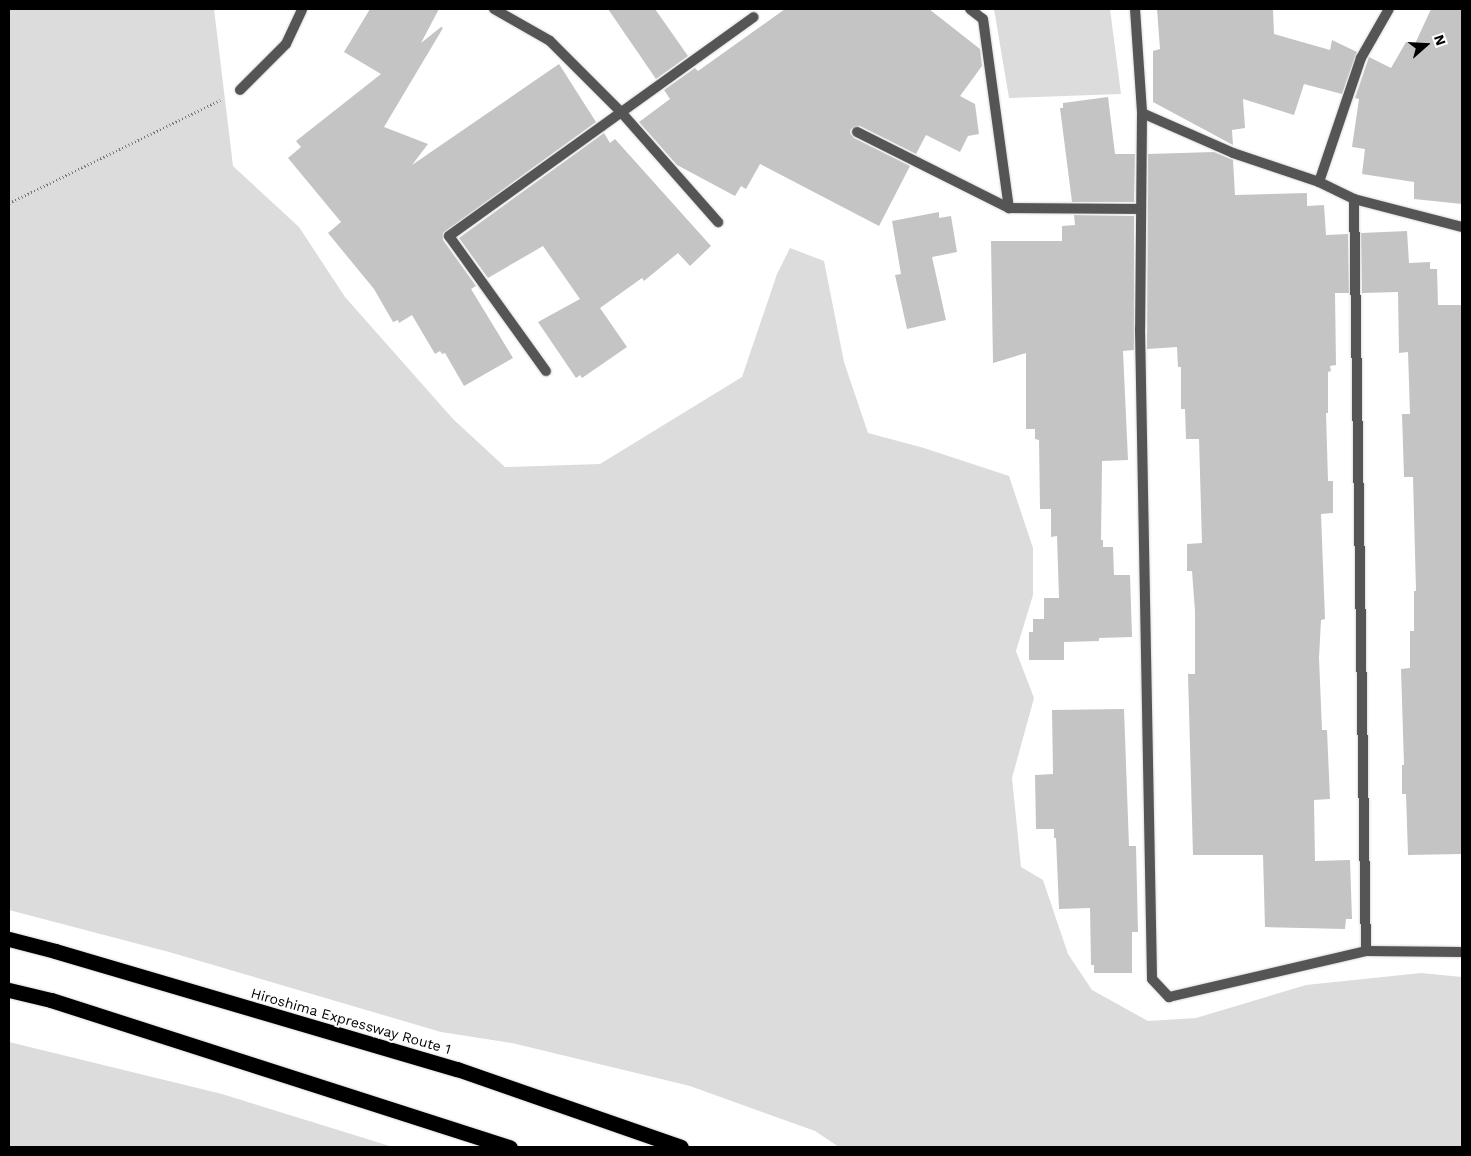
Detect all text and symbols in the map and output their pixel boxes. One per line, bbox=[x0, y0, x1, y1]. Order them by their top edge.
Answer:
north arrow bbox=[1401, 20, 1451, 70]
text: N bbox=[1431, 33, 1449, 48]
street label: Hiroshima Expressway Route 1 bbox=[249, 984, 453, 1058]

